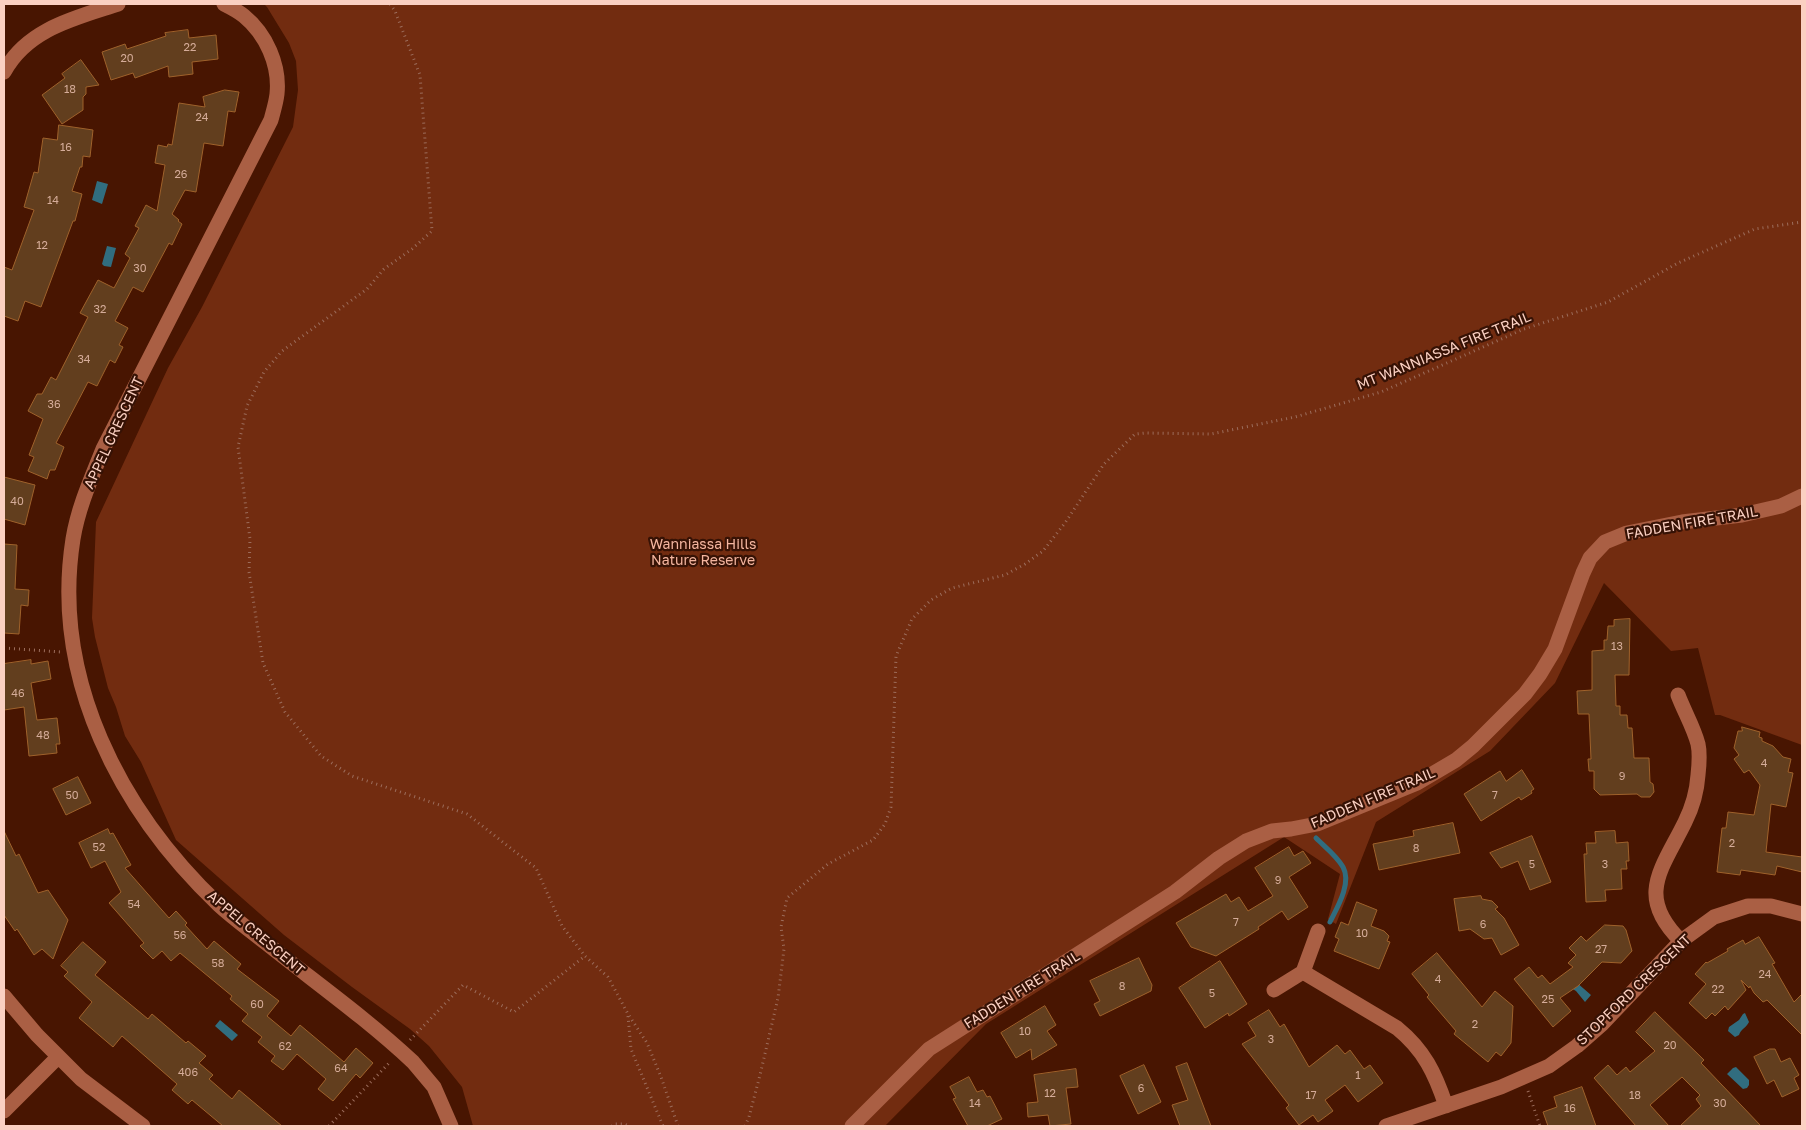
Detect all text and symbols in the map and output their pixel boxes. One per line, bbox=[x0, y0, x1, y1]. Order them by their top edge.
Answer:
house number: 22 bbox=[184, 41, 196, 55]
house number: 20 bbox=[120, 52, 134, 66]
house number: 18 bbox=[64, 83, 76, 97]
house number: 24 bbox=[195, 111, 209, 125]
house number: 16 bbox=[60, 141, 72, 155]
house number: 26 bbox=[174, 168, 188, 182]
house number: 14 bbox=[47, 194, 59, 208]
house number: 12 bbox=[36, 239, 48, 253]
house number: 30 bbox=[133, 262, 147, 276]
house number: 32 bbox=[94, 303, 106, 317]
street label: MT WANNIASSA FIRE TRAIL bbox=[1355, 308, 1533, 394]
house number: 34 bbox=[77, 353, 91, 367]
street label: APPEL CRESCENT bbox=[81, 374, 147, 492]
house number: 36 bbox=[47, 398, 61, 412]
house number: 40 bbox=[10, 495, 24, 509]
street label: FADDEN FIRE TRAIL bbox=[1625, 503, 1759, 543]
park label: Wanniassa Hills Nature Reserve bbox=[650, 537, 756, 570]
house number: 13 bbox=[1611, 640, 1623, 654]
house number: 46 bbox=[11, 687, 25, 701]
house number: 48 bbox=[36, 729, 50, 743]
house number: 4 bbox=[1761, 757, 1767, 771]
street label: FADDEN FIRE TRAIL bbox=[1308, 764, 1438, 832]
house number: 9 bbox=[1619, 770, 1625, 784]
house number: 50 bbox=[65, 789, 79, 803]
house number: 7 bbox=[1492, 789, 1498, 803]
house number: 2 bbox=[1729, 837, 1735, 851]
house number: 52 bbox=[93, 841, 105, 855]
house number: 8 bbox=[1413, 842, 1419, 856]
house number: 5 bbox=[1529, 858, 1535, 872]
house number: 3 bbox=[1602, 858, 1608, 872]
house number: 9 bbox=[1275, 874, 1281, 888]
street label: APPEL CRESCENT bbox=[204, 887, 308, 979]
house number: 54 bbox=[127, 898, 141, 912]
house number: 7 bbox=[1233, 916, 1239, 930]
house number: 6 bbox=[1480, 918, 1486, 932]
house number: 10 bbox=[1356, 927, 1368, 941]
house number: 56 bbox=[173, 929, 187, 943]
street label: STOPFORD CRESCENT bbox=[1573, 931, 1695, 1049]
house number: 27 bbox=[1595, 943, 1607, 957]
street label: FADDEN FIRE TRAIL bbox=[961, 948, 1083, 1032]
house number: 58 bbox=[211, 957, 225, 971]
house number: 24 bbox=[1758, 968, 1772, 982]
house number: 4 bbox=[1435, 973, 1441, 987]
house number: 8 bbox=[1119, 980, 1125, 994]
house number: 22 bbox=[1712, 983, 1724, 997]
house number: 5 bbox=[1209, 987, 1215, 1001]
house number: 25 bbox=[1542, 993, 1554, 1007]
house number: 60 bbox=[250, 998, 264, 1012]
house number: 2 bbox=[1472, 1018, 1478, 1032]
house number: 10 bbox=[1019, 1025, 1031, 1039]
house number: 3 bbox=[1268, 1033, 1274, 1047]
house number: 20 bbox=[1663, 1039, 1677, 1053]
house number: 62 bbox=[278, 1040, 292, 1054]
house number: 64 bbox=[334, 1062, 348, 1076]
house number: 406 bbox=[178, 1066, 198, 1080]
house number: 1 bbox=[1355, 1069, 1361, 1083]
house number: 6 bbox=[1138, 1082, 1144, 1096]
house number: 12 bbox=[1044, 1087, 1056, 1101]
house number: 17 bbox=[1305, 1089, 1317, 1103]
house number: 18 bbox=[1629, 1089, 1641, 1103]
house number: 14 bbox=[969, 1097, 981, 1111]
house number: 30 bbox=[1713, 1097, 1727, 1111]
house number: 16 bbox=[1564, 1102, 1576, 1116]

